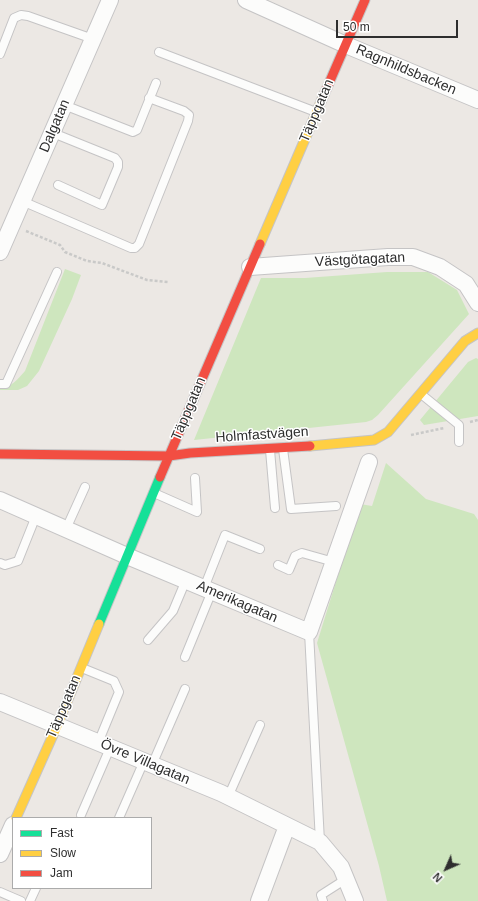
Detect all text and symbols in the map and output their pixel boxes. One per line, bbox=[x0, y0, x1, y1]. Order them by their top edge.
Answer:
scale bar bbox=[338, 12, 460, 38]
text: 50 m bbox=[343, 20, 370, 34]
street label: Ragnhildsbacken bbox=[353, 41, 459, 99]
street label: Täppgatan bbox=[296, 77, 338, 145]
street label: Dalgatan bbox=[36, 97, 74, 155]
street label: Västgötagatan bbox=[314, 249, 406, 271]
street label: Täppgatan bbox=[168, 375, 210, 443]
street label: Holmfastvägen bbox=[215, 423, 309, 447]
street label: Amerikagatan bbox=[194, 577, 280, 627]
street label: Täppgatan bbox=[43, 673, 85, 741]
street label: Övre Villagatan bbox=[98, 736, 192, 788]
legend bbox=[12, 817, 152, 889]
text: Fast bbox=[50, 826, 73, 840]
text: Slow bbox=[50, 846, 76, 860]
north arrow bbox=[426, 849, 466, 889]
text: Jam bbox=[50, 866, 73, 880]
text: N bbox=[430, 870, 445, 885]

